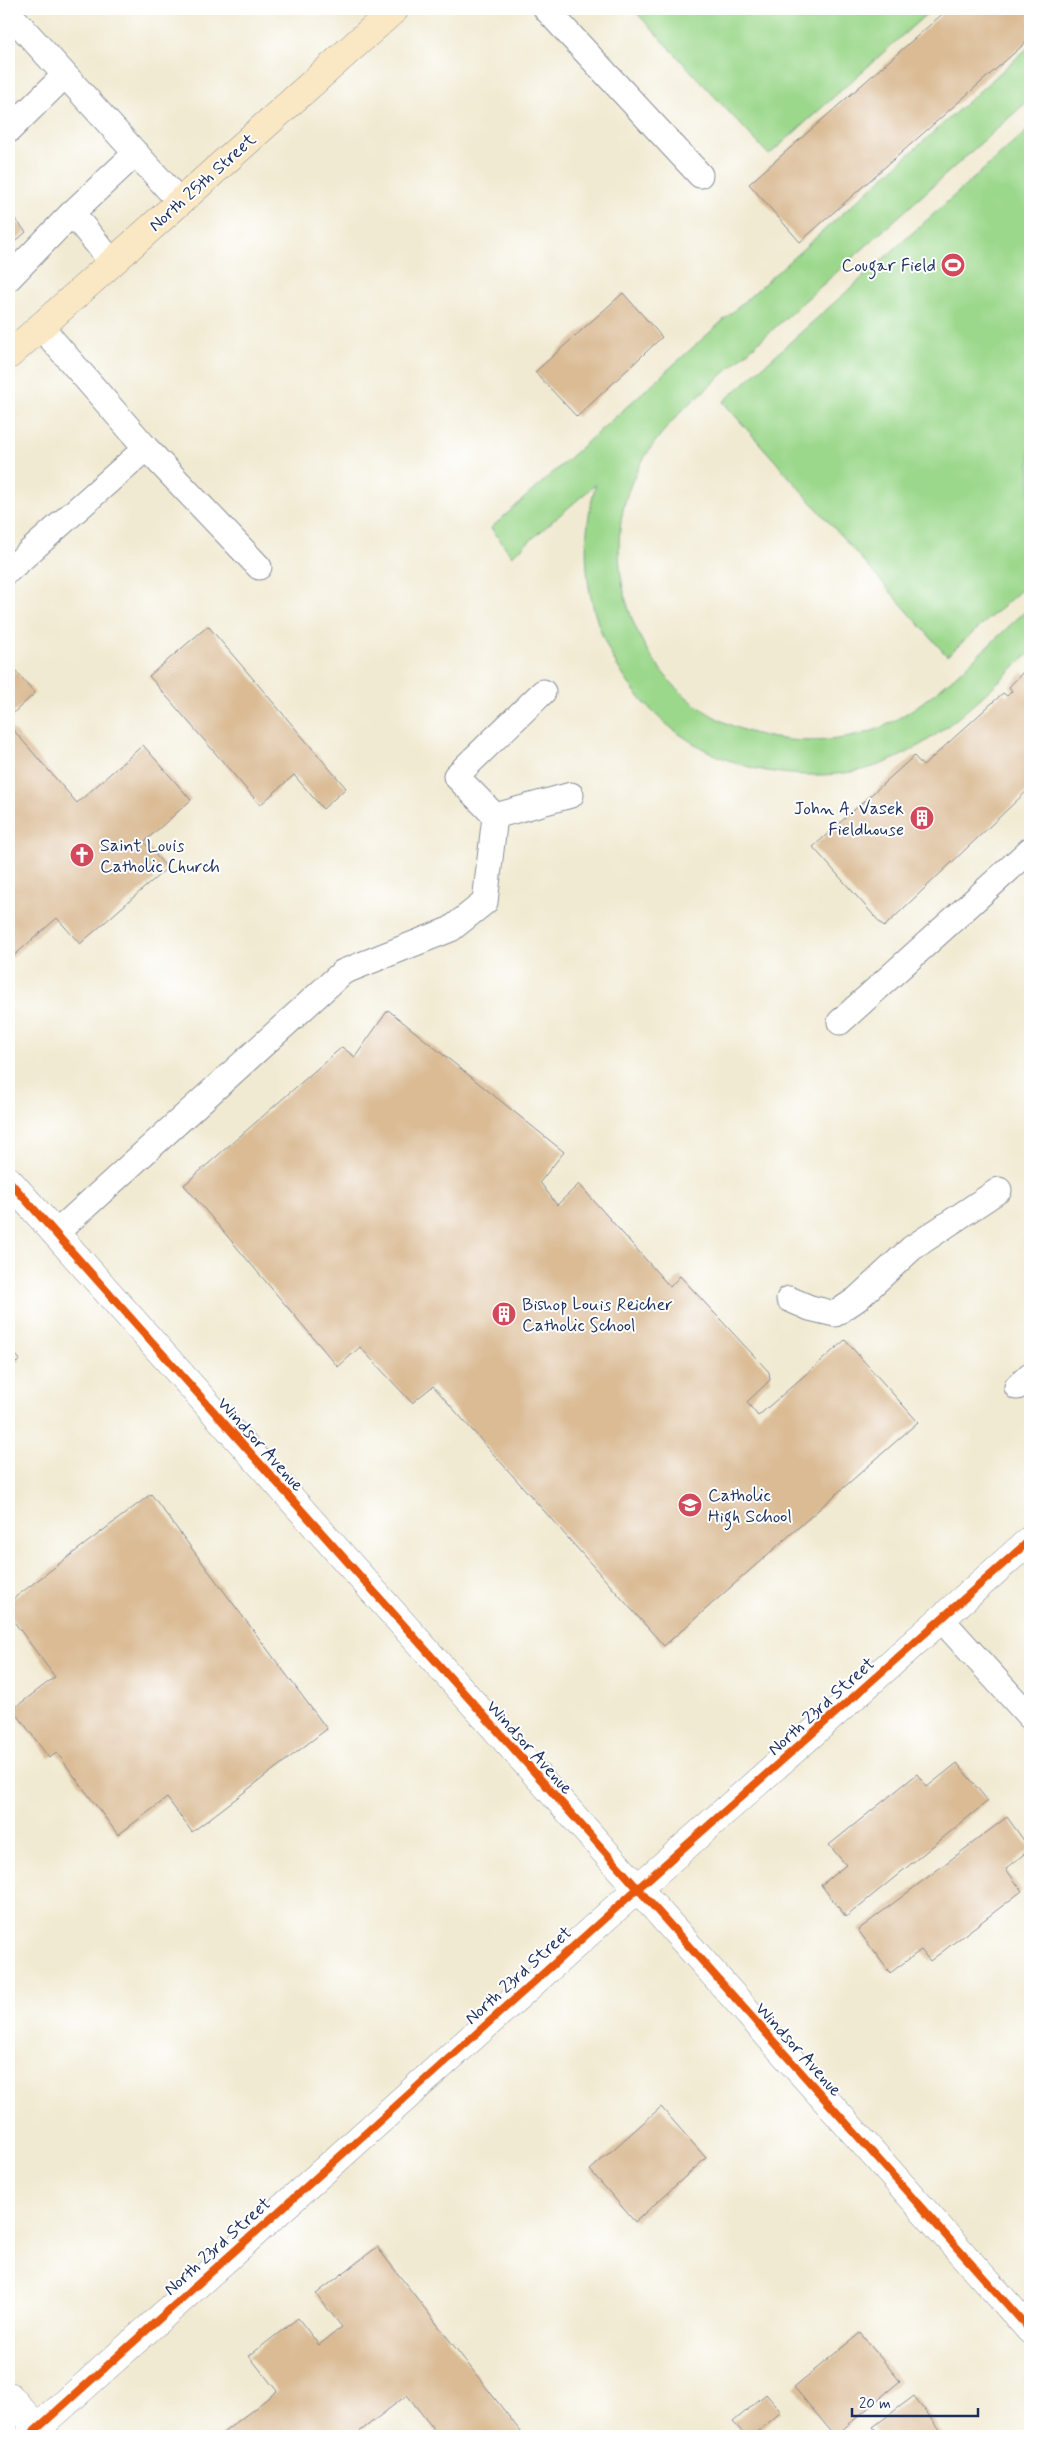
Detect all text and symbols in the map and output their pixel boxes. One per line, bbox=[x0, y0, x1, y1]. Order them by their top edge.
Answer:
street label: North 25th Street bbox=[144, 128, 262, 237]
sports icon: Cougar Field bbox=[940, 252, 966, 278]
place label: Cougar Field bbox=[841, 254, 936, 280]
place label: John A. Vasek Fieldhouse bbox=[794, 797, 904, 842]
building icon: John A. Vasek Fieldhouse bbox=[909, 805, 935, 831]
place label: Saint Louis Catholic Church bbox=[100, 834, 220, 879]
church icon: Saint Louis Catholic Church bbox=[69, 842, 95, 868]
place label: Bishop Louis Reicher Catholic School bbox=[522, 1293, 673, 1338]
building icon: Bishop Louis Reicher Catholic School bbox=[491, 1301, 517, 1327]
street label: Windsor Avenue bbox=[211, 1392, 309, 1497]
place label: Catholic High School bbox=[708, 1484, 792, 1531]
school or university icon: Catholic High School bbox=[677, 1492, 703, 1518]
street label: North 23rd Street bbox=[763, 1652, 880, 1761]
street label: Windsor Avenue bbox=[480, 1695, 578, 1800]
street label: North 23rd Street bbox=[460, 1921, 577, 2030]
street label: Windsor Avenue bbox=[749, 1997, 847, 2102]
street label: North 23rd Street bbox=[159, 2192, 276, 2301]
scale bar bbox=[852, 2385, 978, 2417]
text: 20 m bbox=[859, 2394, 891, 2414]

